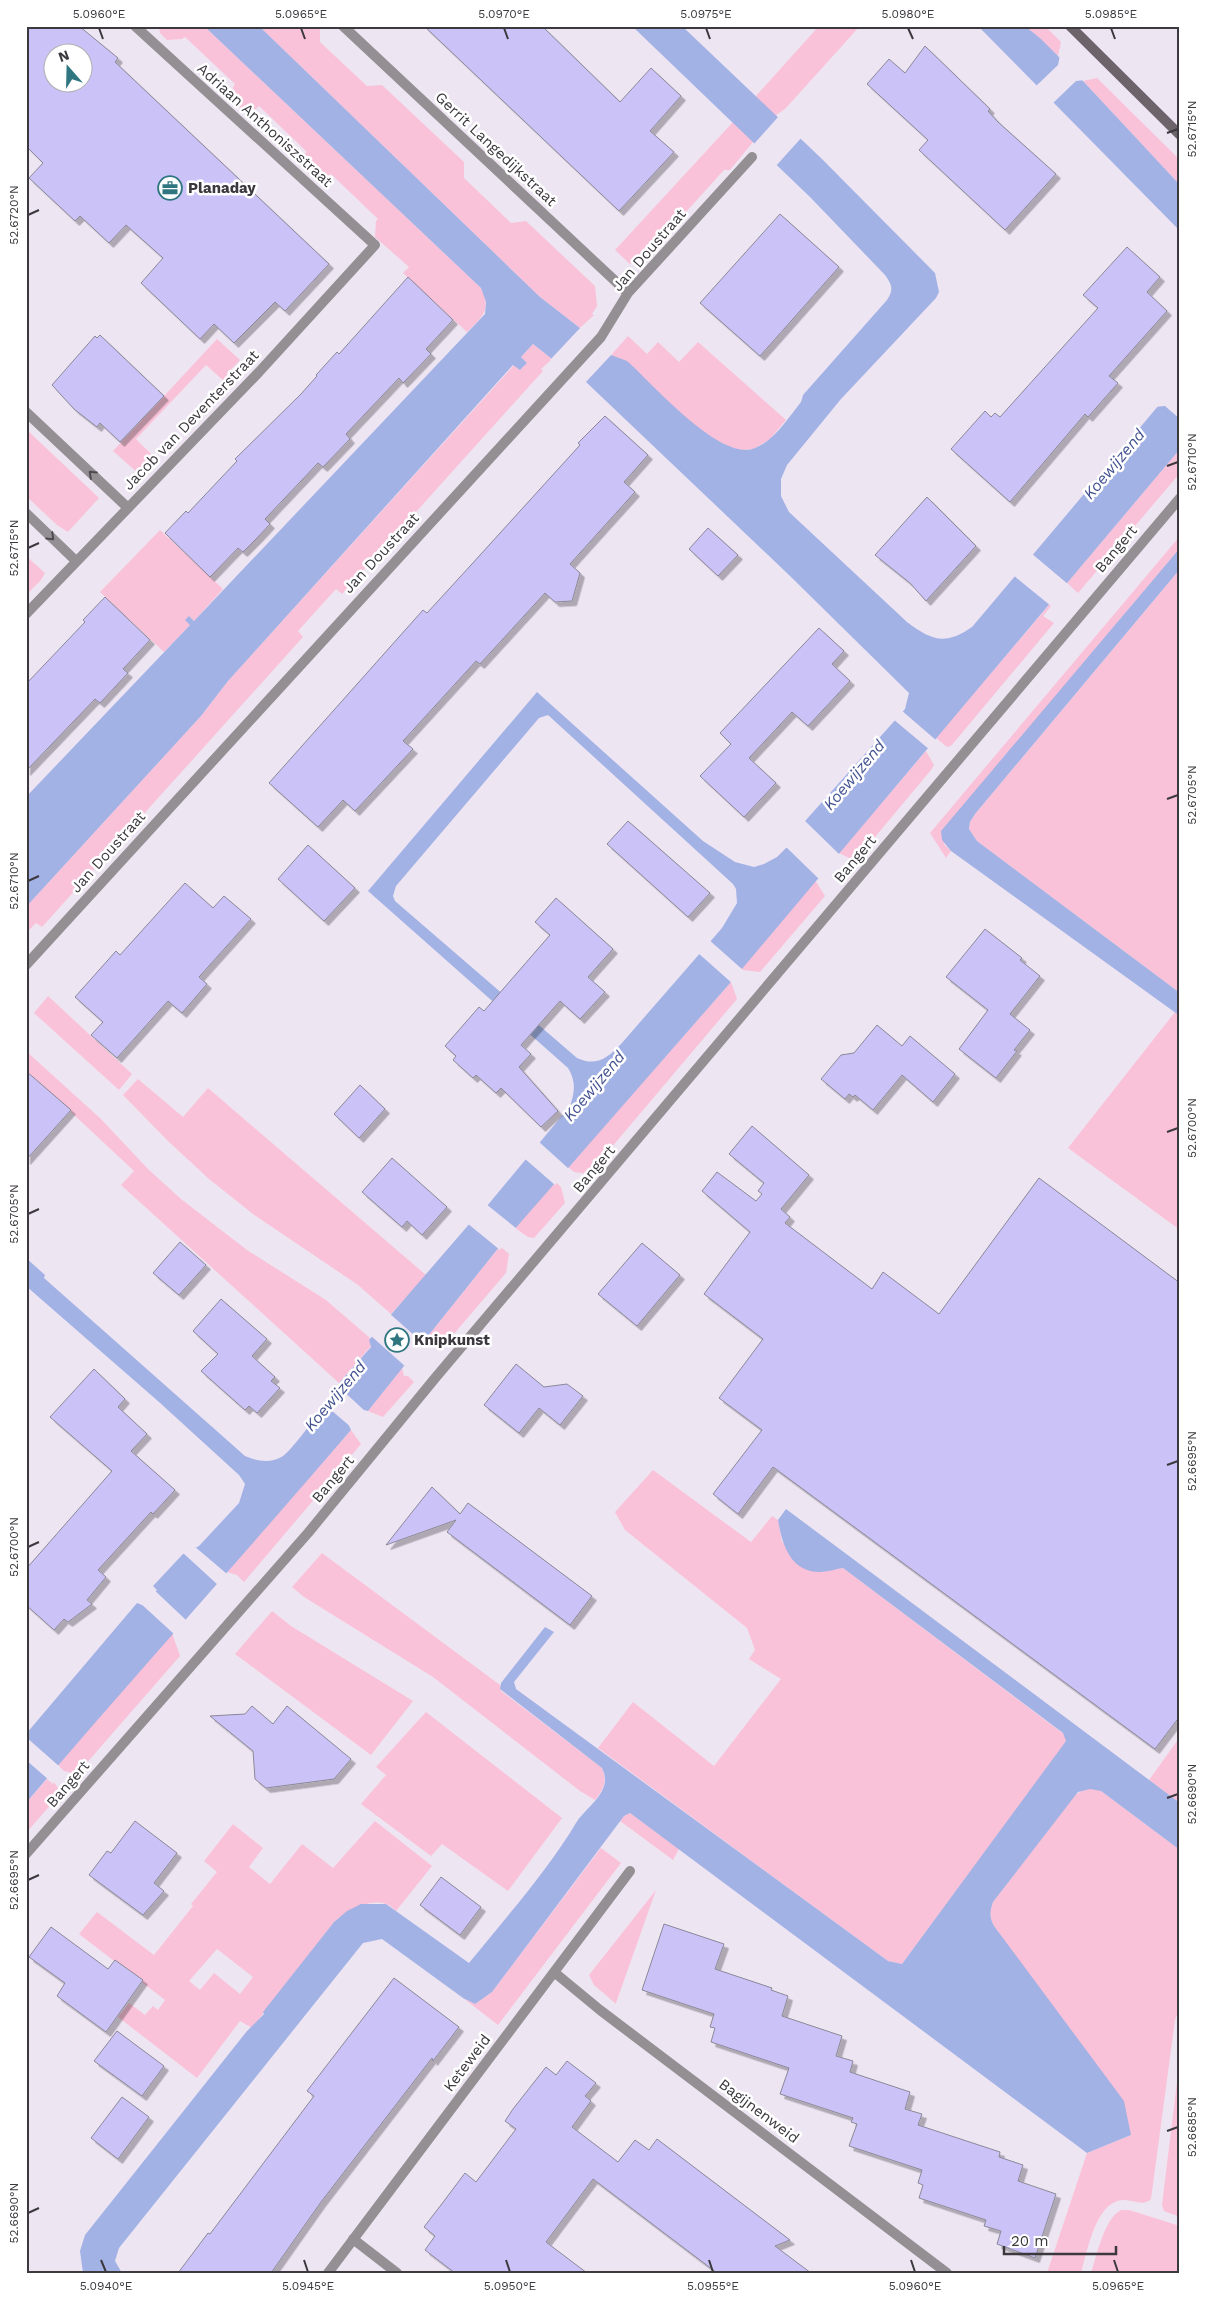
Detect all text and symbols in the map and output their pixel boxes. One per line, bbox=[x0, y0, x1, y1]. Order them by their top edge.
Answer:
text: 5.0960°E bbox=[73, 7, 126, 21]
text: 5.0965°E bbox=[275, 7, 327, 21]
text: 5.0970°E bbox=[478, 7, 530, 21]
text: 5.0975°E bbox=[680, 7, 732, 21]
text: 5.0980°E bbox=[882, 7, 935, 21]
text: 5.0985°E bbox=[1085, 7, 1137, 21]
north arrow bbox=[42, 42, 92, 92]
text: N bbox=[56, 46, 71, 65]
street label: Adriaan Anthoniszstraat bbox=[194, 59, 337, 191]
street label: Gerrit Langedijkstraat bbox=[432, 88, 561, 210]
text: 52.6715°N bbox=[1185, 101, 1199, 157]
office icon: Planaday bbox=[157, 175, 183, 201]
place label: Planaday bbox=[188, 179, 256, 197]
text: 52.6720°N bbox=[7, 185, 21, 245]
street label: Jan Doustraat bbox=[608, 205, 690, 295]
street label: Jacob van Deventerstraat bbox=[119, 346, 263, 494]
water label: Koewijzend bbox=[1079, 424, 1149, 503]
text: 52.6710°N bbox=[1185, 433, 1199, 491]
one-way arrow bbox=[88, 471, 97, 480]
street label: Jan Doustraat bbox=[339, 509, 423, 597]
text: 52.6715°N bbox=[7, 520, 21, 576]
street label: Bangert bbox=[1091, 521, 1141, 576]
one-way arrow bbox=[45, 531, 54, 540]
water label: Koewijzend bbox=[819, 735, 889, 814]
text: 52.6705°N bbox=[1185, 765, 1199, 825]
street label: Jan Doustraat bbox=[67, 807, 150, 896]
street label: Bangert bbox=[830, 831, 880, 886]
text: 52.6710°N bbox=[7, 852, 21, 910]
water label: Koewijzend bbox=[559, 1046, 629, 1125]
text: 52.6700°N bbox=[1185, 1098, 1199, 1158]
street label: Bangert bbox=[569, 1141, 619, 1196]
text: 52.6705°N bbox=[7, 1184, 21, 1244]
place icon: Knipkunst bbox=[384, 1327, 410, 1353]
place label: Knipkunst bbox=[414, 1331, 490, 1349]
water label: Koewijzend bbox=[300, 1356, 370, 1435]
text: 52.6695°N bbox=[1185, 1431, 1199, 1491]
street label: Bangert bbox=[308, 1451, 358, 1506]
text: 52.6700°N bbox=[7, 1517, 21, 1577]
street label: Bangert bbox=[43, 1756, 94, 1811]
text: 52.6690°N bbox=[1185, 1764, 1199, 1824]
text: 52.6695°N bbox=[7, 1850, 21, 1910]
street label: Keteweid bbox=[440, 2031, 494, 2095]
street label: Bagijnenweid bbox=[715, 2075, 803, 2147]
text: 52.6685°N bbox=[1185, 2097, 1199, 2157]
text: 52.6690°N bbox=[7, 2183, 21, 2243]
scale bar bbox=[1004, 2224, 1116, 2256]
text: 20 m bbox=[1011, 2232, 1049, 2250]
text: 5.0940°E bbox=[80, 2279, 133, 2293]
text: 5.0945°E bbox=[282, 2279, 334, 2293]
text: 5.0950°E bbox=[484, 2279, 537, 2293]
text: 5.0955°E bbox=[687, 2279, 739, 2293]
text: 5.0960°E bbox=[889, 2279, 942, 2293]
text: 5.0965°E bbox=[1092, 2279, 1144, 2293]

